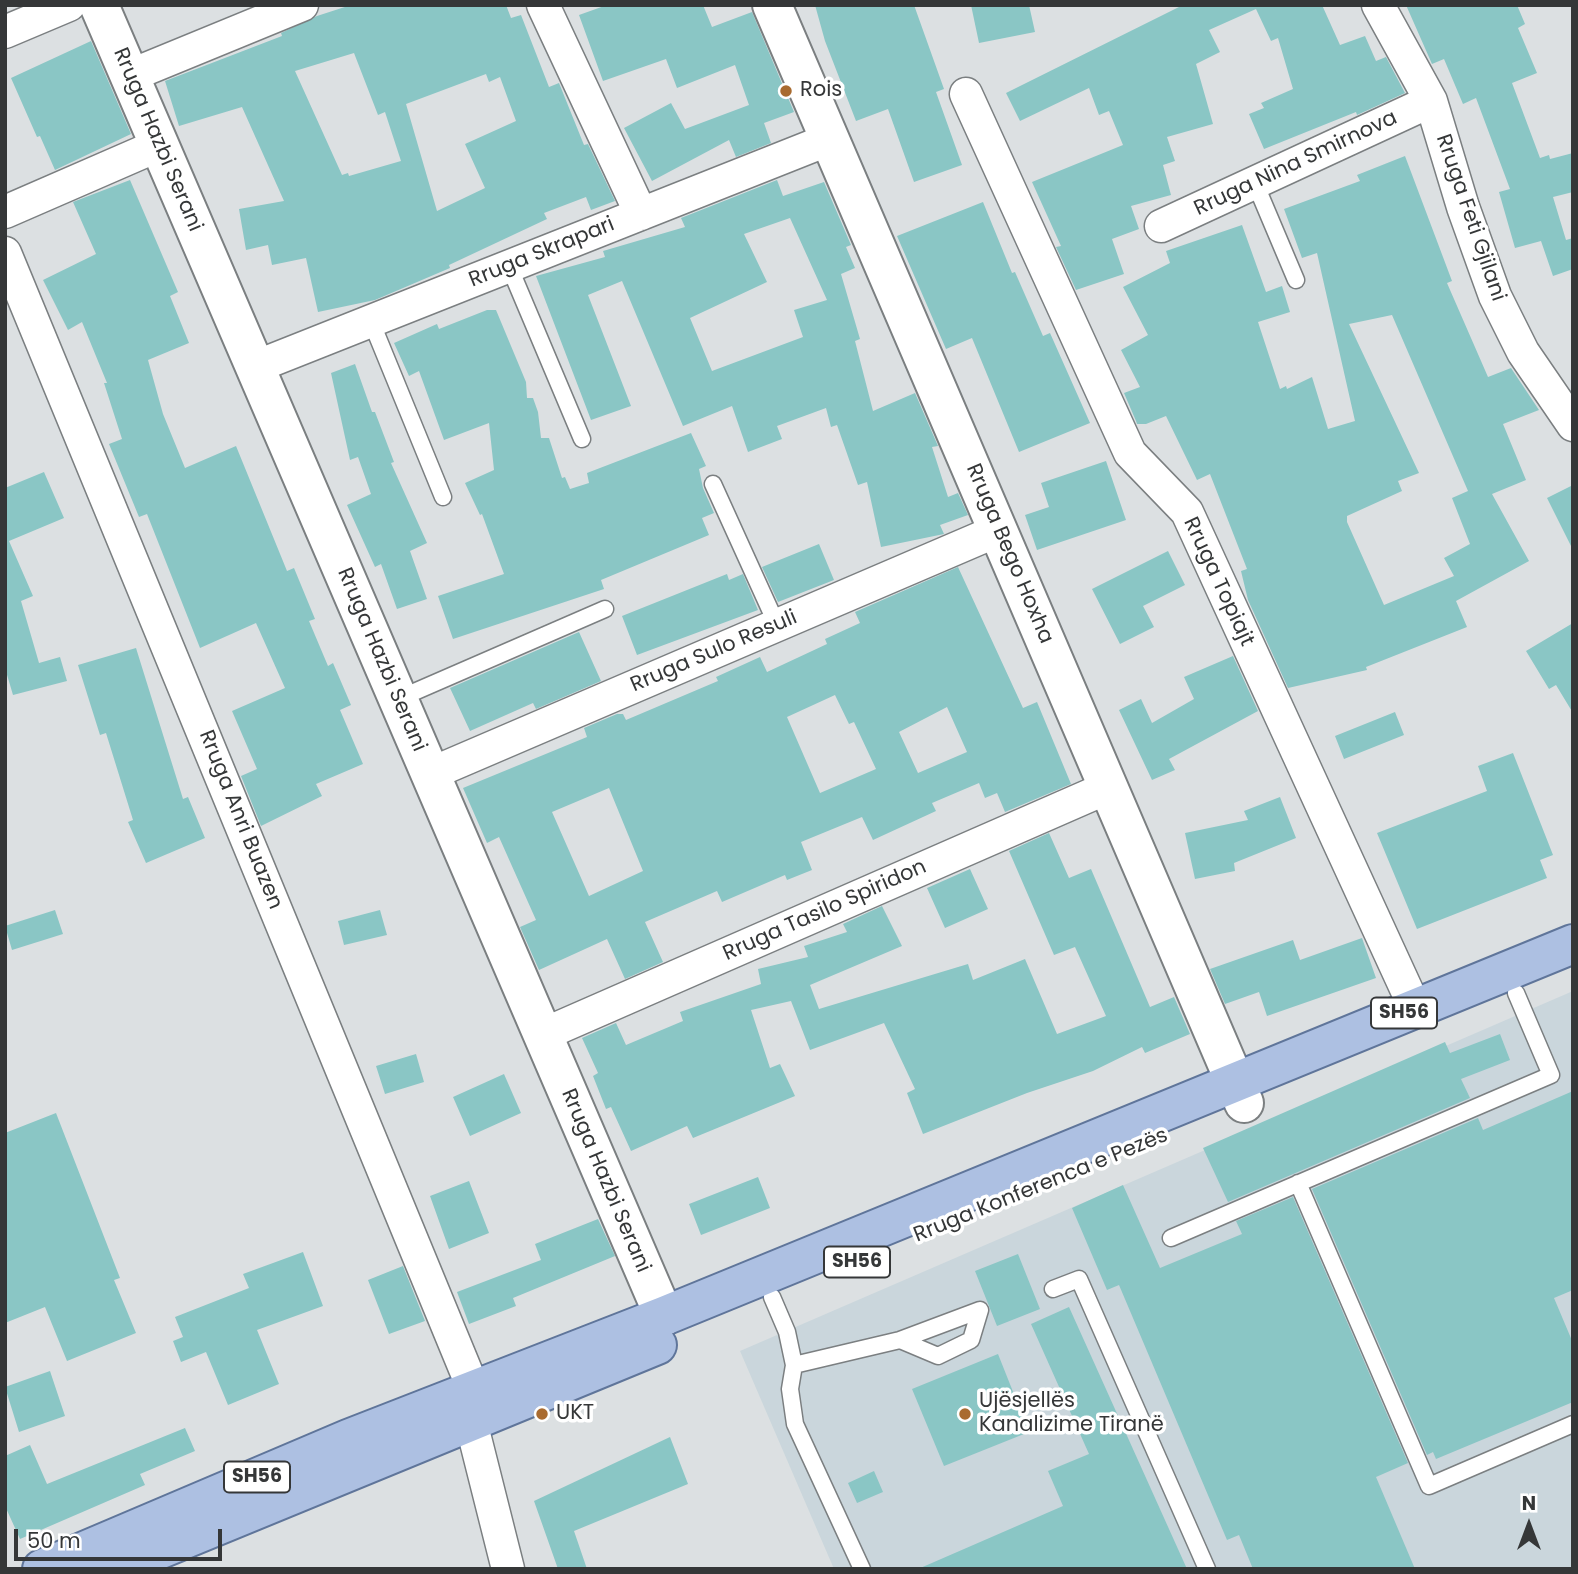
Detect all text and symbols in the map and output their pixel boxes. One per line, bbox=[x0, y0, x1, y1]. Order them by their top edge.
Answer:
street label: Rruga Hazbi Serani bbox=[107, 44, 207, 236]
place label: Rois bbox=[800, 78, 842, 104]
marker: Rois bbox=[778, 83, 794, 99]
street label: Rruga Nina Smirnova bbox=[1191, 106, 1401, 222]
street label: Rruga Feti Gjilani bbox=[1430, 131, 1510, 305]
street label: Rruga Skrapari bbox=[466, 212, 618, 294]
street label: Rruga Bego Hoxha bbox=[960, 460, 1058, 648]
street label: Rruga Topiajt bbox=[1177, 514, 1259, 650]
street label: Rruga Hazbi Serani bbox=[331, 564, 431, 756]
street label: Rruga Sulo Resuli bbox=[627, 606, 801, 698]
street label: Rruga Anri Buazen bbox=[193, 727, 287, 913]
street label: Rruga Tasilo Spiridon bbox=[720, 855, 930, 967]
road number: SH56 bbox=[1371, 998, 1437, 1028]
street label: Rruga Hazbi Serani bbox=[555, 1085, 655, 1277]
street label: Rruga Konferenca e Pezës bbox=[910, 1123, 1172, 1249]
road number: SH56 bbox=[824, 1246, 890, 1278]
place label: Ujësjellës Kanalizime Tiranë bbox=[979, 1389, 1164, 1439]
place label: UKT bbox=[556, 1401, 594, 1427]
marker: UKT bbox=[534, 1406, 550, 1422]
marker: Ujësjellës Kanalizime Tiranë bbox=[957, 1406, 973, 1422]
road number: SH56 bbox=[224, 1462, 290, 1492]
north arrow bbox=[1494, 1490, 1564, 1560]
text: N bbox=[1522, 1490, 1536, 1517]
scale bar bbox=[18, 1514, 226, 1558]
text: 50 m bbox=[27, 1526, 81, 1555]

